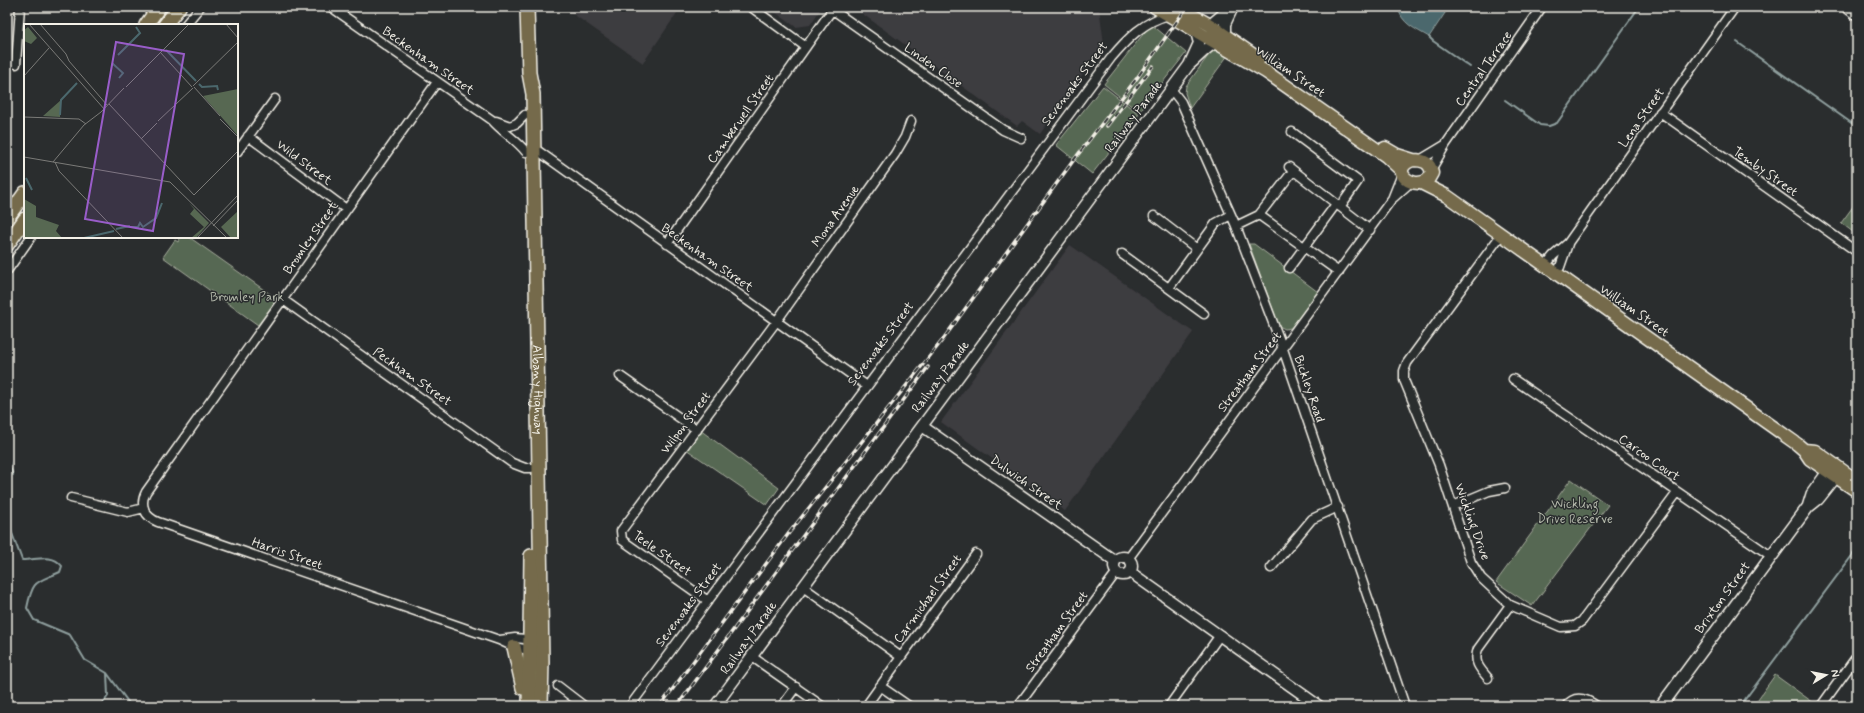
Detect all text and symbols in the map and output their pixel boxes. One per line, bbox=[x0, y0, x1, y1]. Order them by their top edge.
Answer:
street label: Beckenham Street bbox=[379, 23, 478, 99]
inset map bbox=[24, 24, 238, 238]
street label: Central Terrace bbox=[1452, 28, 1516, 110]
street label: Sevenoaks Street bbox=[1038, 39, 1112, 129]
street label: Linden Close bbox=[900, 40, 966, 93]
street label: William Street bbox=[1252, 42, 1328, 102]
street label: Camberwell Street bbox=[704, 71, 778, 167]
street label: Railway Parade bbox=[1101, 77, 1167, 157]
street label: Lena Street bbox=[1615, 85, 1669, 151]
street label: Wild Street bbox=[273, 137, 336, 190]
street label: Temby Street bbox=[1729, 143, 1801, 201]
street label: Mona Avenue bbox=[808, 181, 864, 251]
street label: Bromley Street bbox=[280, 198, 343, 278]
street label: Beckenham Street bbox=[658, 220, 757, 296]
street label: William Street bbox=[1596, 281, 1672, 341]
park label: Bromley Park bbox=[210, 289, 285, 306]
street label: Sevenoaks Street bbox=[844, 299, 918, 389]
street label: Streatham Street bbox=[1214, 328, 1286, 416]
street label: Railway Parade bbox=[908, 337, 974, 417]
street label: Peckham Street bbox=[369, 344, 455, 410]
street label: Albany Highway bbox=[528, 345, 547, 435]
street label: Bickley Road bbox=[1290, 353, 1328, 425]
street label: Wilpon Street bbox=[657, 388, 715, 458]
street label: Carcoo Court bbox=[1615, 431, 1683, 485]
street label: Dulwich Street bbox=[986, 452, 1066, 514]
street label: Wickling Drive bbox=[1448, 481, 1494, 564]
park label: Wickling Drive Reserve bbox=[1537, 496, 1613, 528]
street label: Teele Street bbox=[629, 527, 695, 581]
street label: Harris Street bbox=[249, 534, 325, 574]
street label: Carmichael Street bbox=[890, 551, 966, 647]
street label: Brixton Street bbox=[1691, 559, 1755, 637]
street label: Sevenoaks Street bbox=[652, 560, 726, 650]
street label: Streatham Street bbox=[1022, 588, 1092, 676]
street label: Railway Parade bbox=[717, 598, 781, 678]
north arrow bbox=[1806, 655, 1846, 695]
text: N bbox=[1827, 669, 1842, 678]

